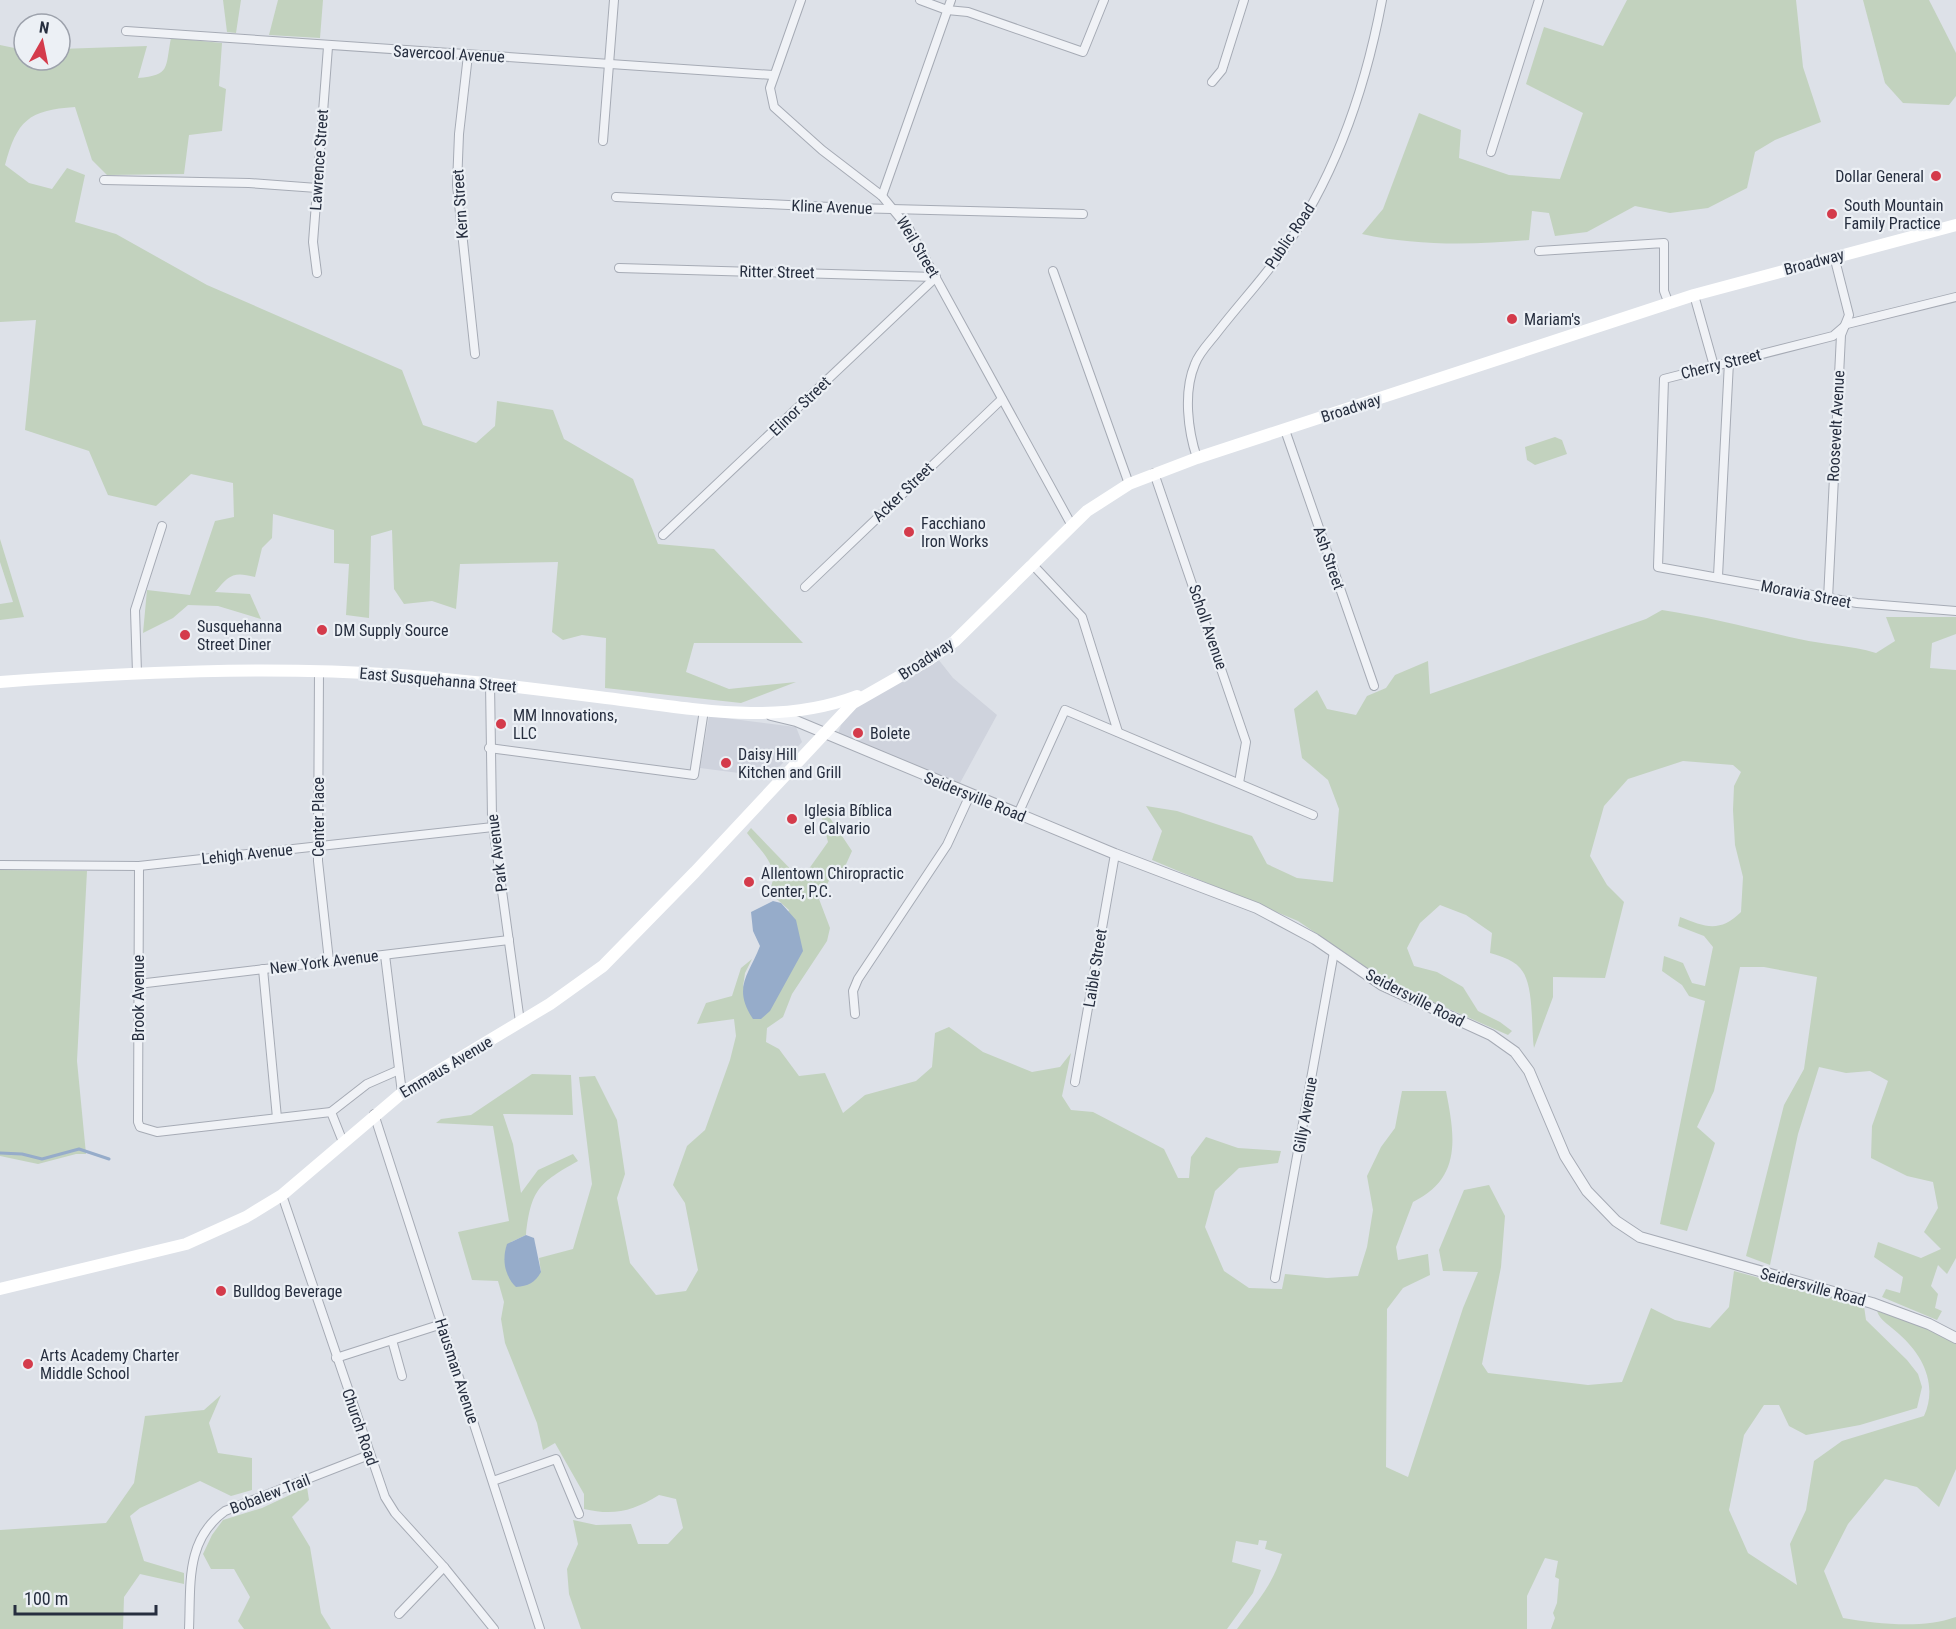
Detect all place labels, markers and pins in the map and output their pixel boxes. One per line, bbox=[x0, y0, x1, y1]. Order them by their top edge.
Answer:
place label: Dollar General bbox=[1835, 167, 1924, 186]
marker: Dollar General bbox=[1929, 169, 1943, 183]
place label: South Mountain Family Practice bbox=[1844, 196, 1944, 233]
marker: South Mountain Family Practice bbox=[1825, 207, 1839, 221]
place label: Mariam's bbox=[1524, 310, 1581, 329]
marker: Mariam's bbox=[1505, 312, 1519, 326]
place label: Facchiano Iron Works bbox=[921, 514, 989, 551]
marker: Facchiano Iron Works bbox=[902, 525, 916, 539]
place label: Susquehanna Street Diner bbox=[197, 617, 282, 654]
place label: DM Supply Source bbox=[334, 621, 448, 640]
marker: DM Supply Source bbox=[315, 623, 329, 637]
marker: Susquehanna Street Diner bbox=[178, 628, 192, 642]
place label: MM Innovations, LLC bbox=[513, 706, 617, 743]
marker: MM Innovations, LLC bbox=[494, 717, 508, 731]
place label: Bolete bbox=[870, 724, 910, 743]
marker: Bolete bbox=[851, 726, 865, 740]
place label: Daisy Hill Kitchen and Grill bbox=[738, 745, 842, 782]
marker: Daisy Hill Kitchen and Grill bbox=[719, 756, 733, 770]
place label: Iglesia Bíblica el Calvario bbox=[804, 801, 892, 838]
marker: Iglesia Bíblica el Calvario bbox=[785, 812, 799, 826]
place label: Allentown Chiropractic Center, P.C. bbox=[761, 864, 904, 901]
marker: Allentown Chiropractic Center, P.C. bbox=[742, 875, 756, 889]
place label: Bulldog Beverage bbox=[233, 1282, 342, 1301]
marker: Bulldog Beverage bbox=[214, 1284, 228, 1298]
place label: Arts Academy Charter Middle School bbox=[40, 1346, 179, 1383]
marker: Arts Academy Charter Middle School bbox=[21, 1357, 35, 1371]

